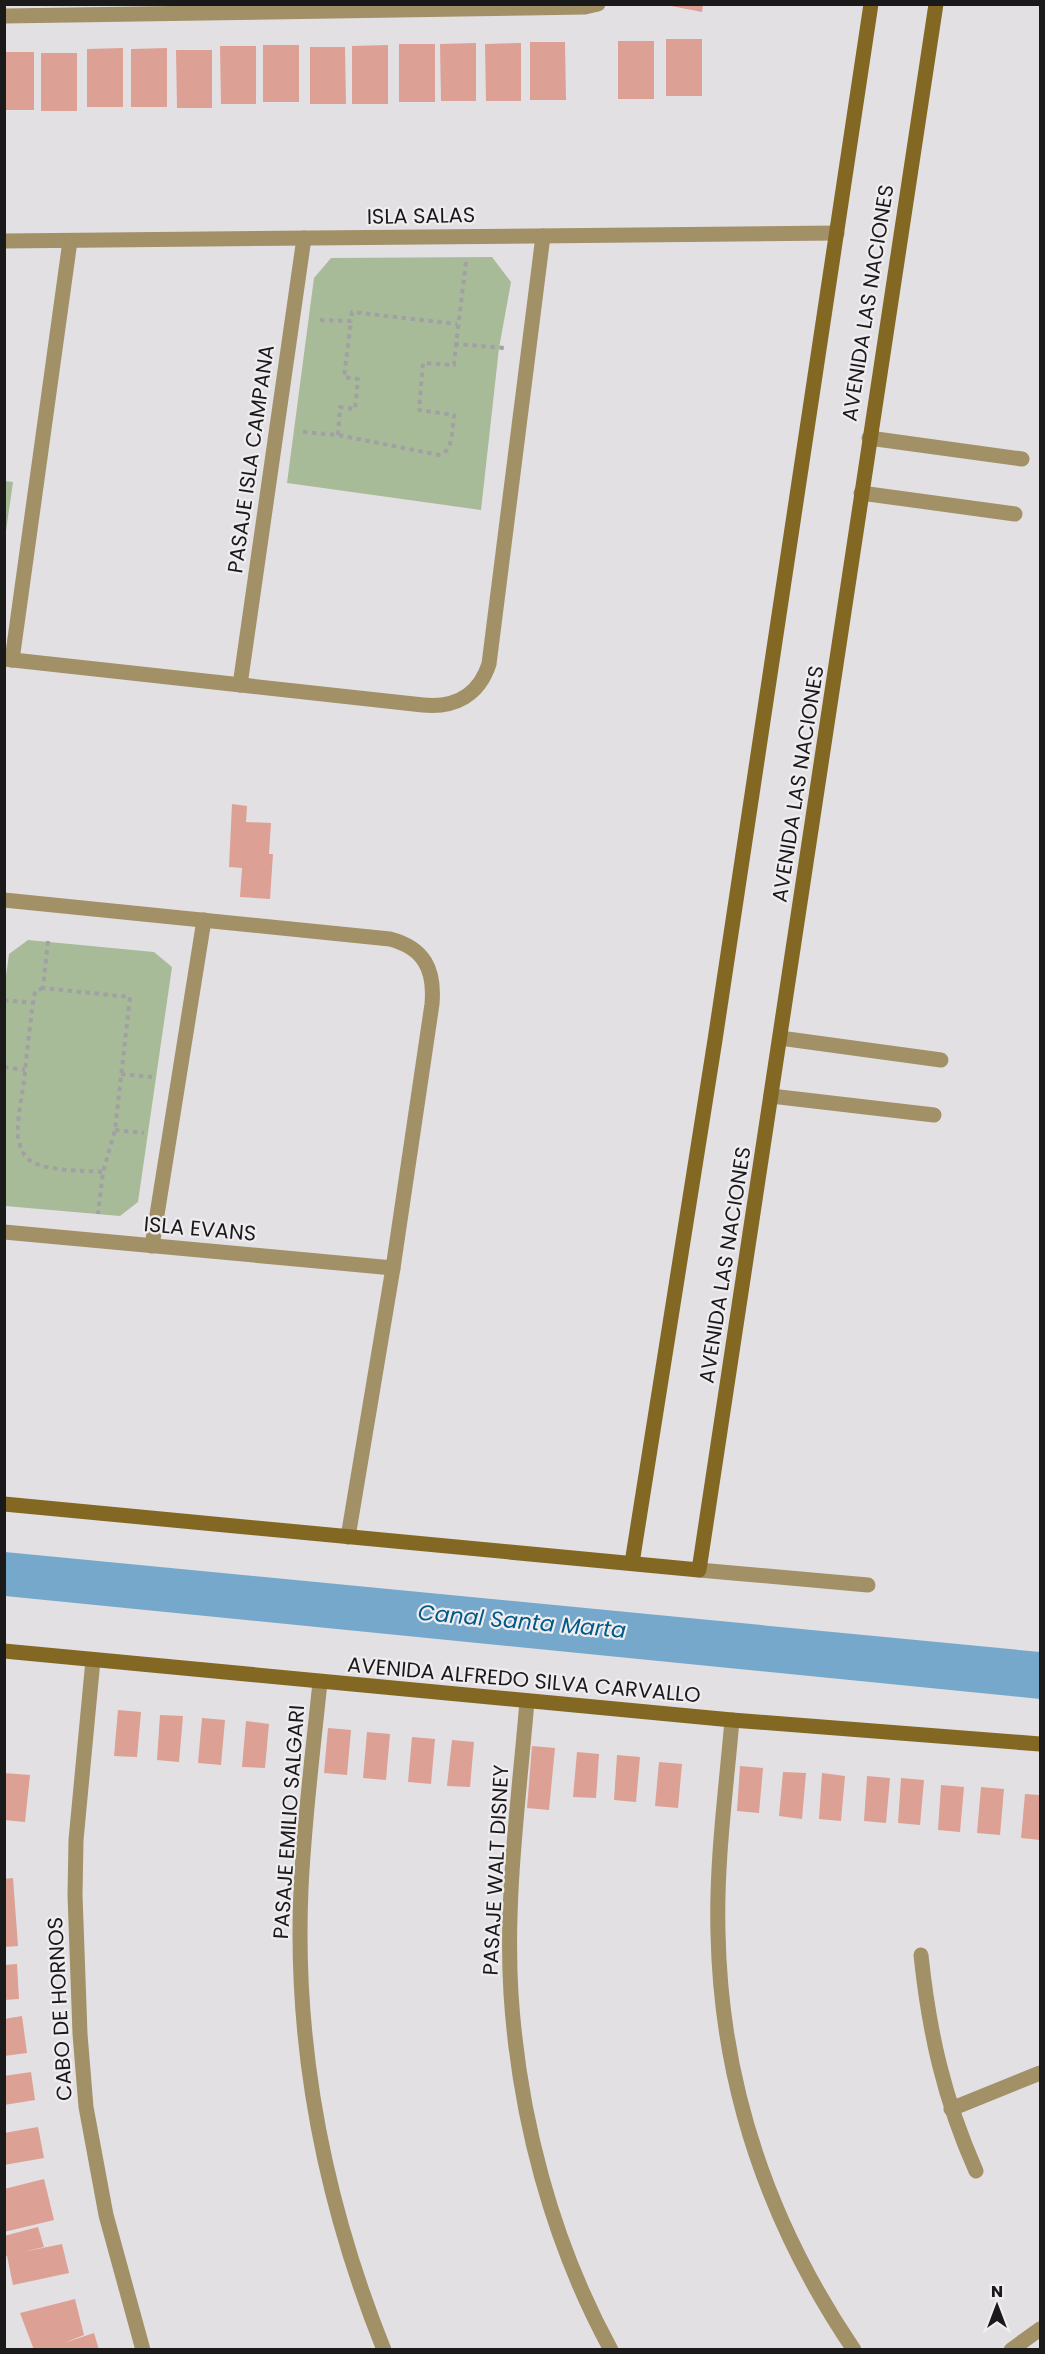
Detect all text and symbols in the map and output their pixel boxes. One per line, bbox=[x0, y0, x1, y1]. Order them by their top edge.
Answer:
street label: AVENIDA LAS NACIONES bbox=[834, 182, 901, 423]
street label: ISLA SALAS bbox=[367, 200, 475, 231]
street label: PASAJE ISLA CAMPANA bbox=[220, 343, 281, 575]
street label: AVENIDA LAS NACIONES bbox=[764, 663, 831, 904]
street label: AVENIDA LAS NACIONES bbox=[691, 1144, 758, 1385]
street label: ISLA EVANS bbox=[143, 1209, 257, 1248]
water label: Canal Santa Marta bbox=[417, 1597, 627, 1646]
street label: AVENIDA ALFREDO SILVA CARVALLO bbox=[346, 1650, 702, 1709]
street label: PASAJE EMILIO SALGARI bbox=[266, 1704, 311, 1940]
street label: PASAJE WALT DISNEY bbox=[475, 1764, 516, 1976]
street label: CABO DE HORNOS bbox=[40, 1916, 79, 2102]
north arrow bbox=[967, 2276, 1027, 2336]
text: N bbox=[991, 2280, 1003, 2303]

